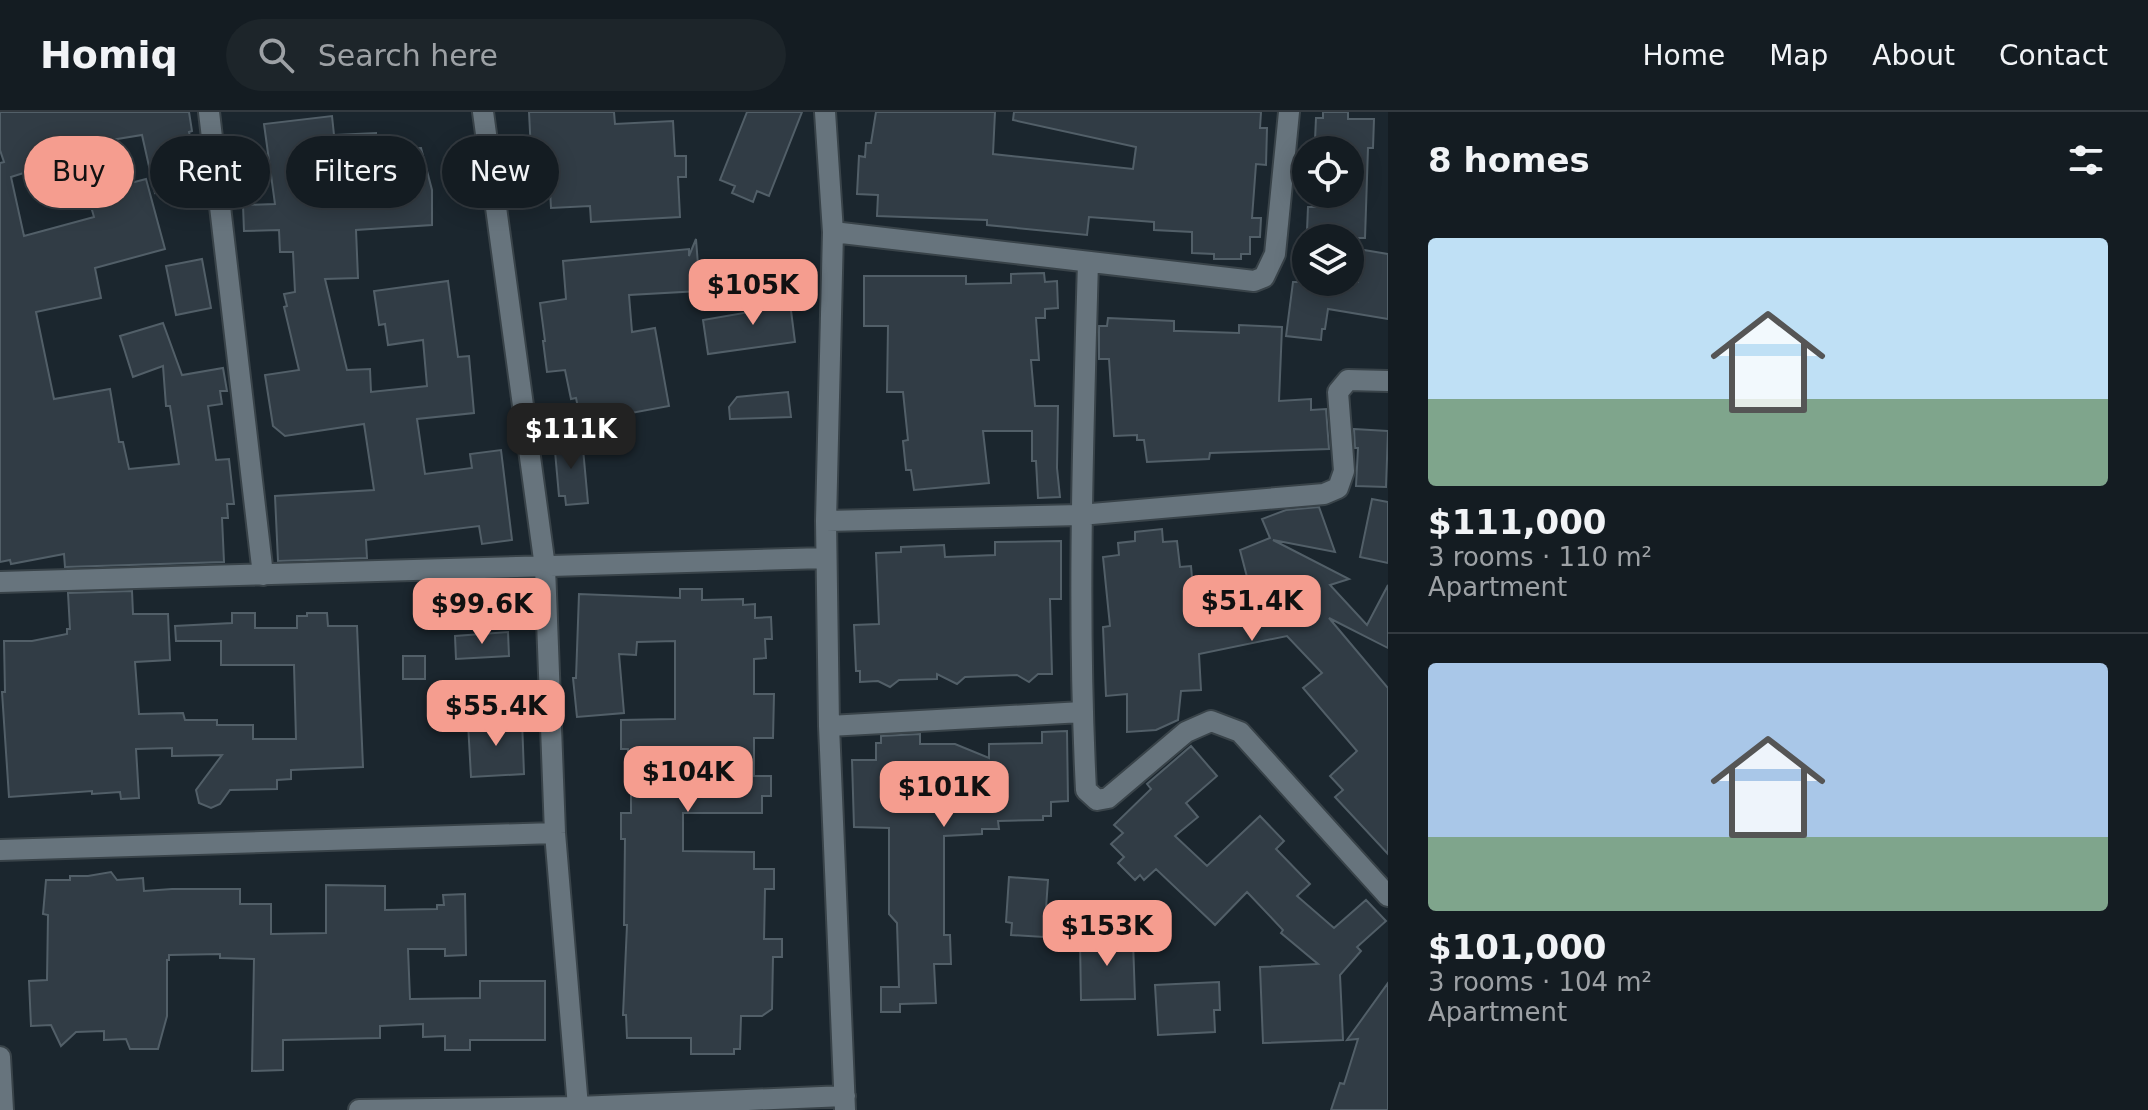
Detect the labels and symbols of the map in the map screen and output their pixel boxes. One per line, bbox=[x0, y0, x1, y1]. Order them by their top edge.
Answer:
pin: $105K bbox=[697, 259, 809, 327]
pin: $111K bbox=[515, 403, 627, 471]
pin: $51.4K bbox=[1187, 575, 1317, 643]
pin: $99.6K bbox=[417, 578, 547, 646]
pin: $55.4K bbox=[431, 680, 561, 748]
pin: $104K bbox=[632, 746, 744, 814]
pin: $101K bbox=[888, 761, 1000, 829]
pin: $153K bbox=[1051, 900, 1163, 968]

